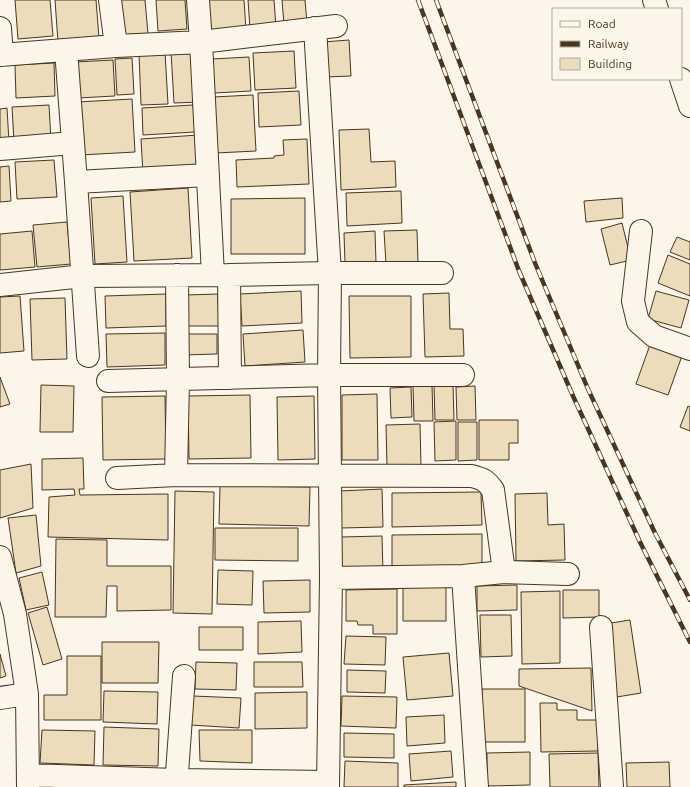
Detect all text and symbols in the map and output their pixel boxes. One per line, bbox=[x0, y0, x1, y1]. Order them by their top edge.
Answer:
legend bbox=[552, 8, 682, 80]
text: Road bbox=[588, 17, 616, 30]
text: Railway bbox=[588, 37, 629, 50]
text: Building bbox=[588, 57, 632, 70]

